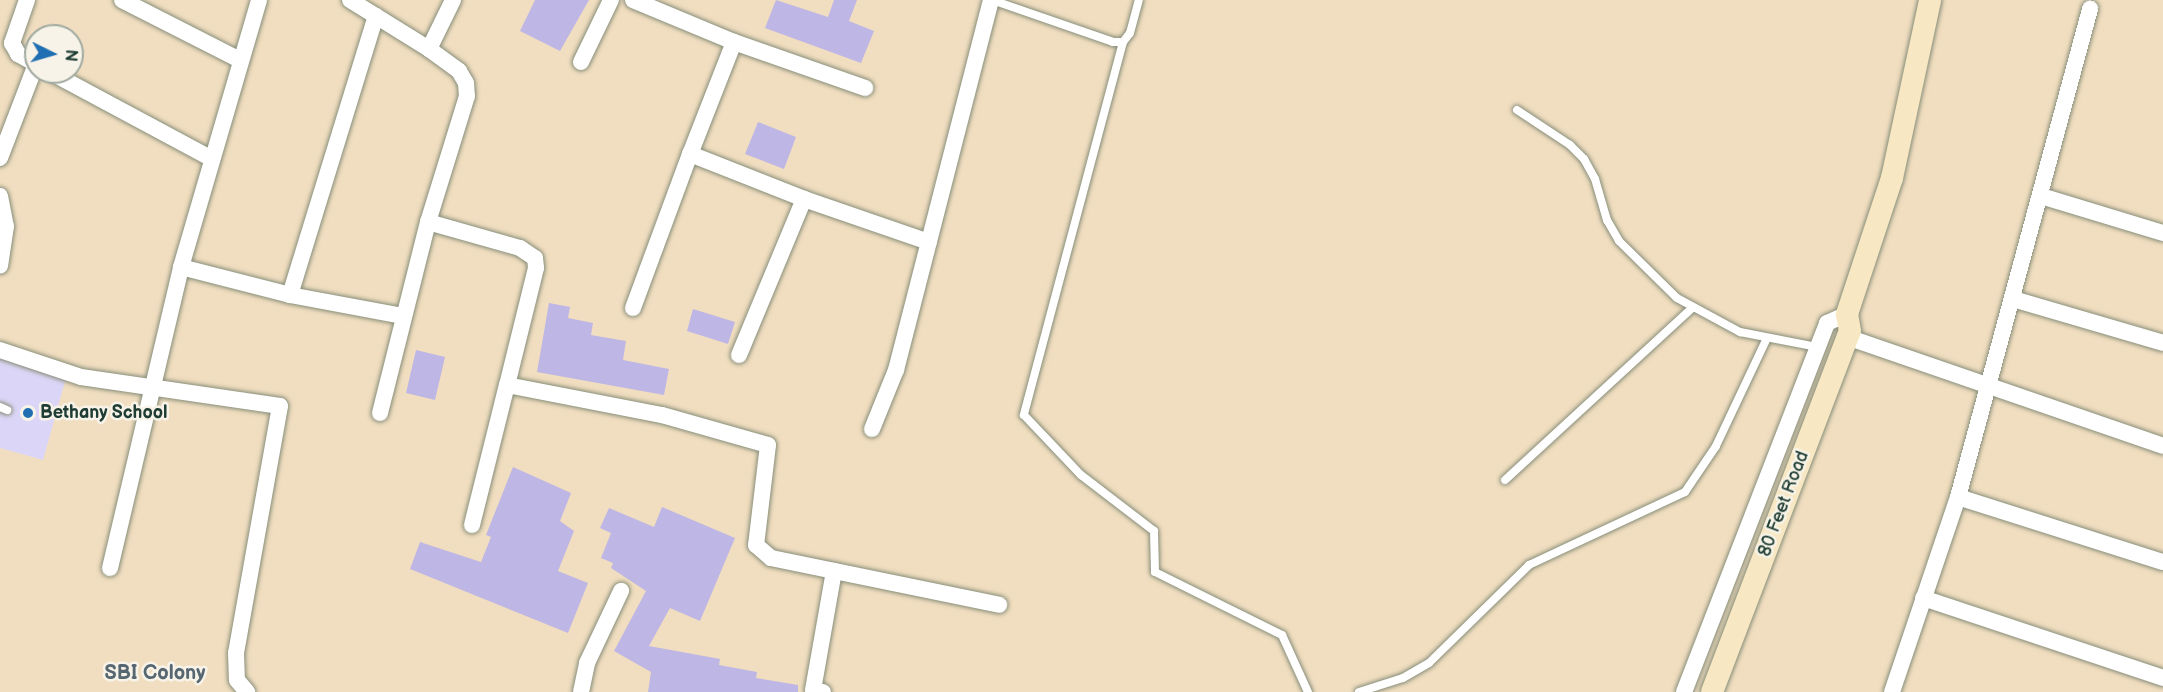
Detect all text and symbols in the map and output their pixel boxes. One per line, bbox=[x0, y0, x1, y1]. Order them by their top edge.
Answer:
north arrow bbox=[24, 24, 84, 84]
text: N bbox=[60, 49, 80, 62]
place label: Bethany School bbox=[40, 402, 168, 424]
marker: Bethany School bbox=[21, 406, 35, 420]
street label: 80 Feet Road bbox=[1754, 448, 1814, 560]
district label: SBI Colony bbox=[105, 661, 205, 685]

